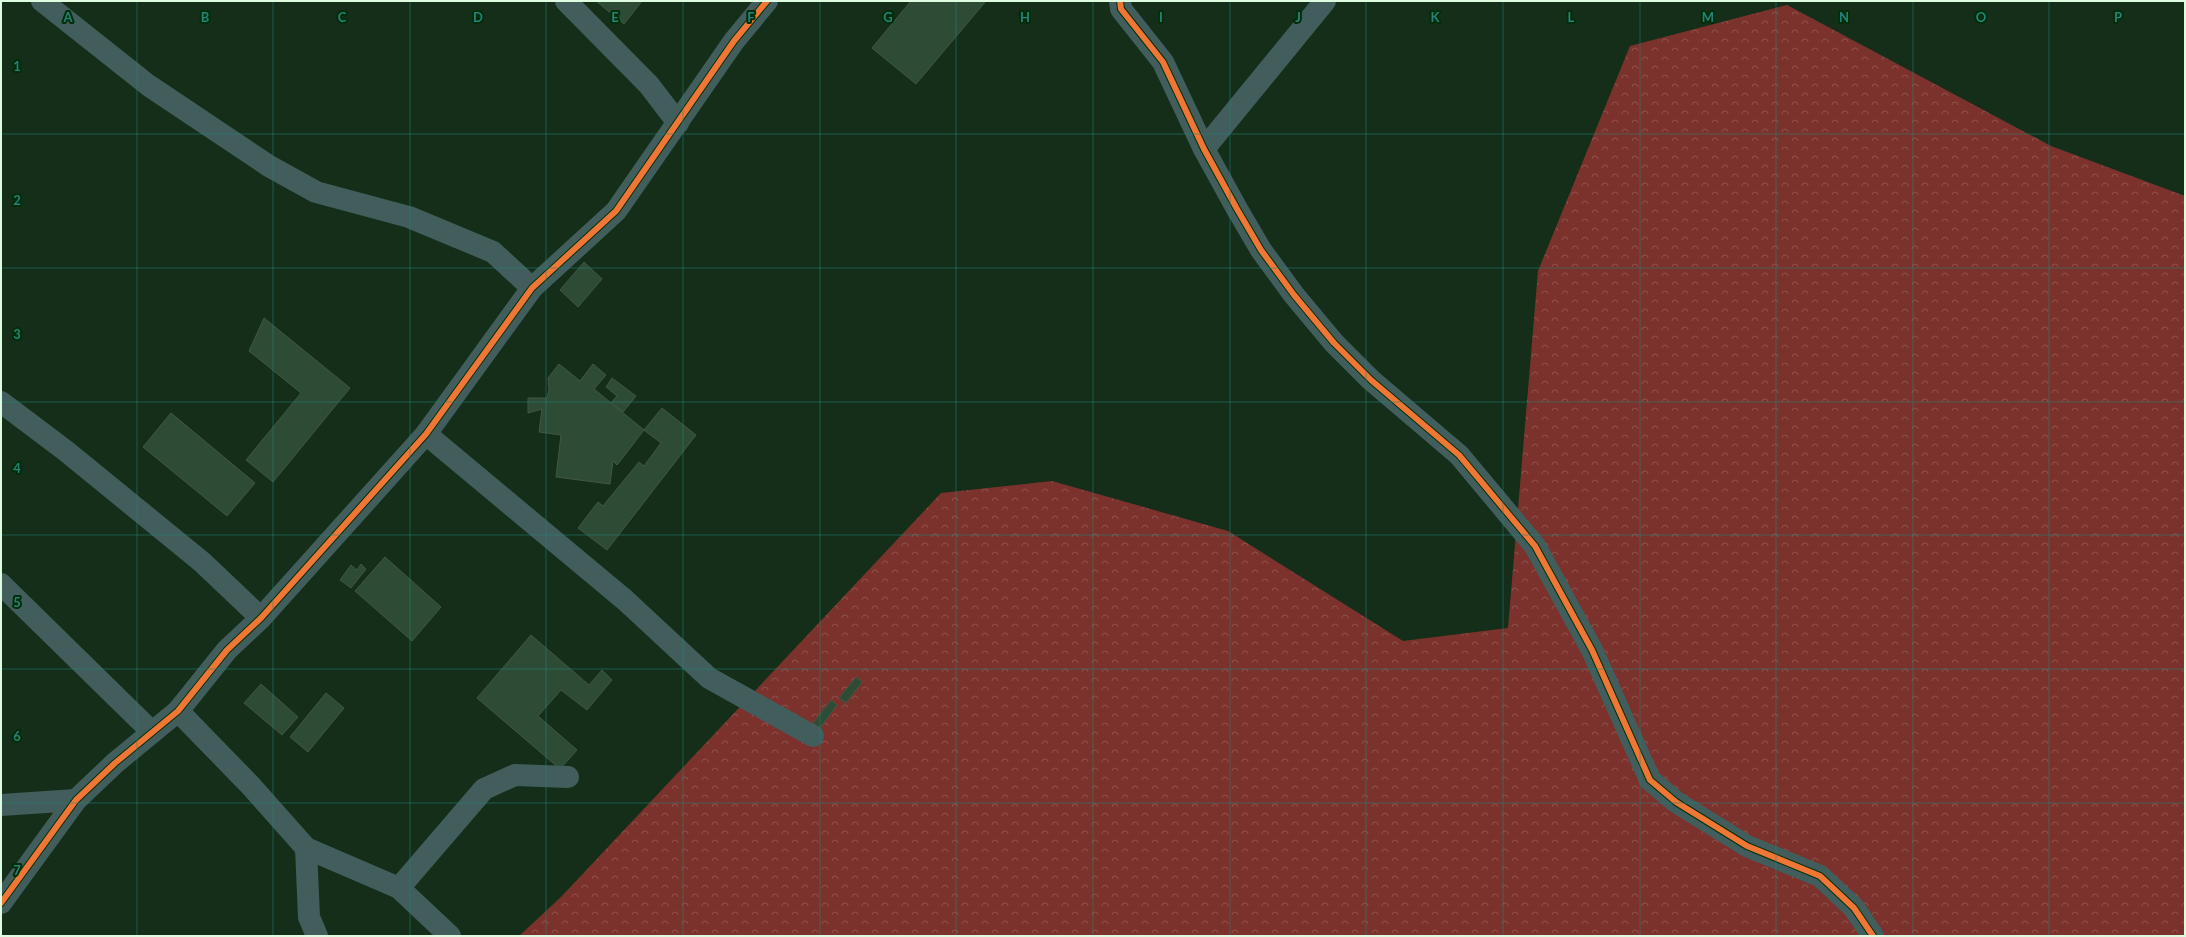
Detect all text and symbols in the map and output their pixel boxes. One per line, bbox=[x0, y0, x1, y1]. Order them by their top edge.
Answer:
text: A bbox=[62, 9, 73, 25]
text: B bbox=[201, 9, 210, 25]
text: C bbox=[338, 9, 347, 25]
text: D bbox=[473, 9, 483, 25]
text: E bbox=[611, 9, 619, 25]
text: F bbox=[747, 9, 755, 25]
text: G bbox=[883, 9, 893, 25]
text: H bbox=[1020, 9, 1030, 25]
text: I bbox=[1159, 9, 1163, 25]
text: J bbox=[1295, 9, 1301, 25]
text: K bbox=[1431, 9, 1441, 25]
text: L bbox=[1568, 9, 1575, 25]
text: M bbox=[1702, 9, 1714, 25]
text: N bbox=[1839, 9, 1849, 25]
text: O bbox=[1976, 9, 1987, 25]
text: P bbox=[2114, 9, 2122, 25]
text: 1 bbox=[13, 58, 21, 74]
text: 2 bbox=[13, 192, 21, 208]
text: 3 bbox=[13, 326, 21, 342]
text: 4 bbox=[13, 460, 21, 476]
text: 5 bbox=[13, 594, 21, 610]
text: 6 bbox=[13, 728, 21, 744]
text: 7 bbox=[13, 862, 21, 878]

